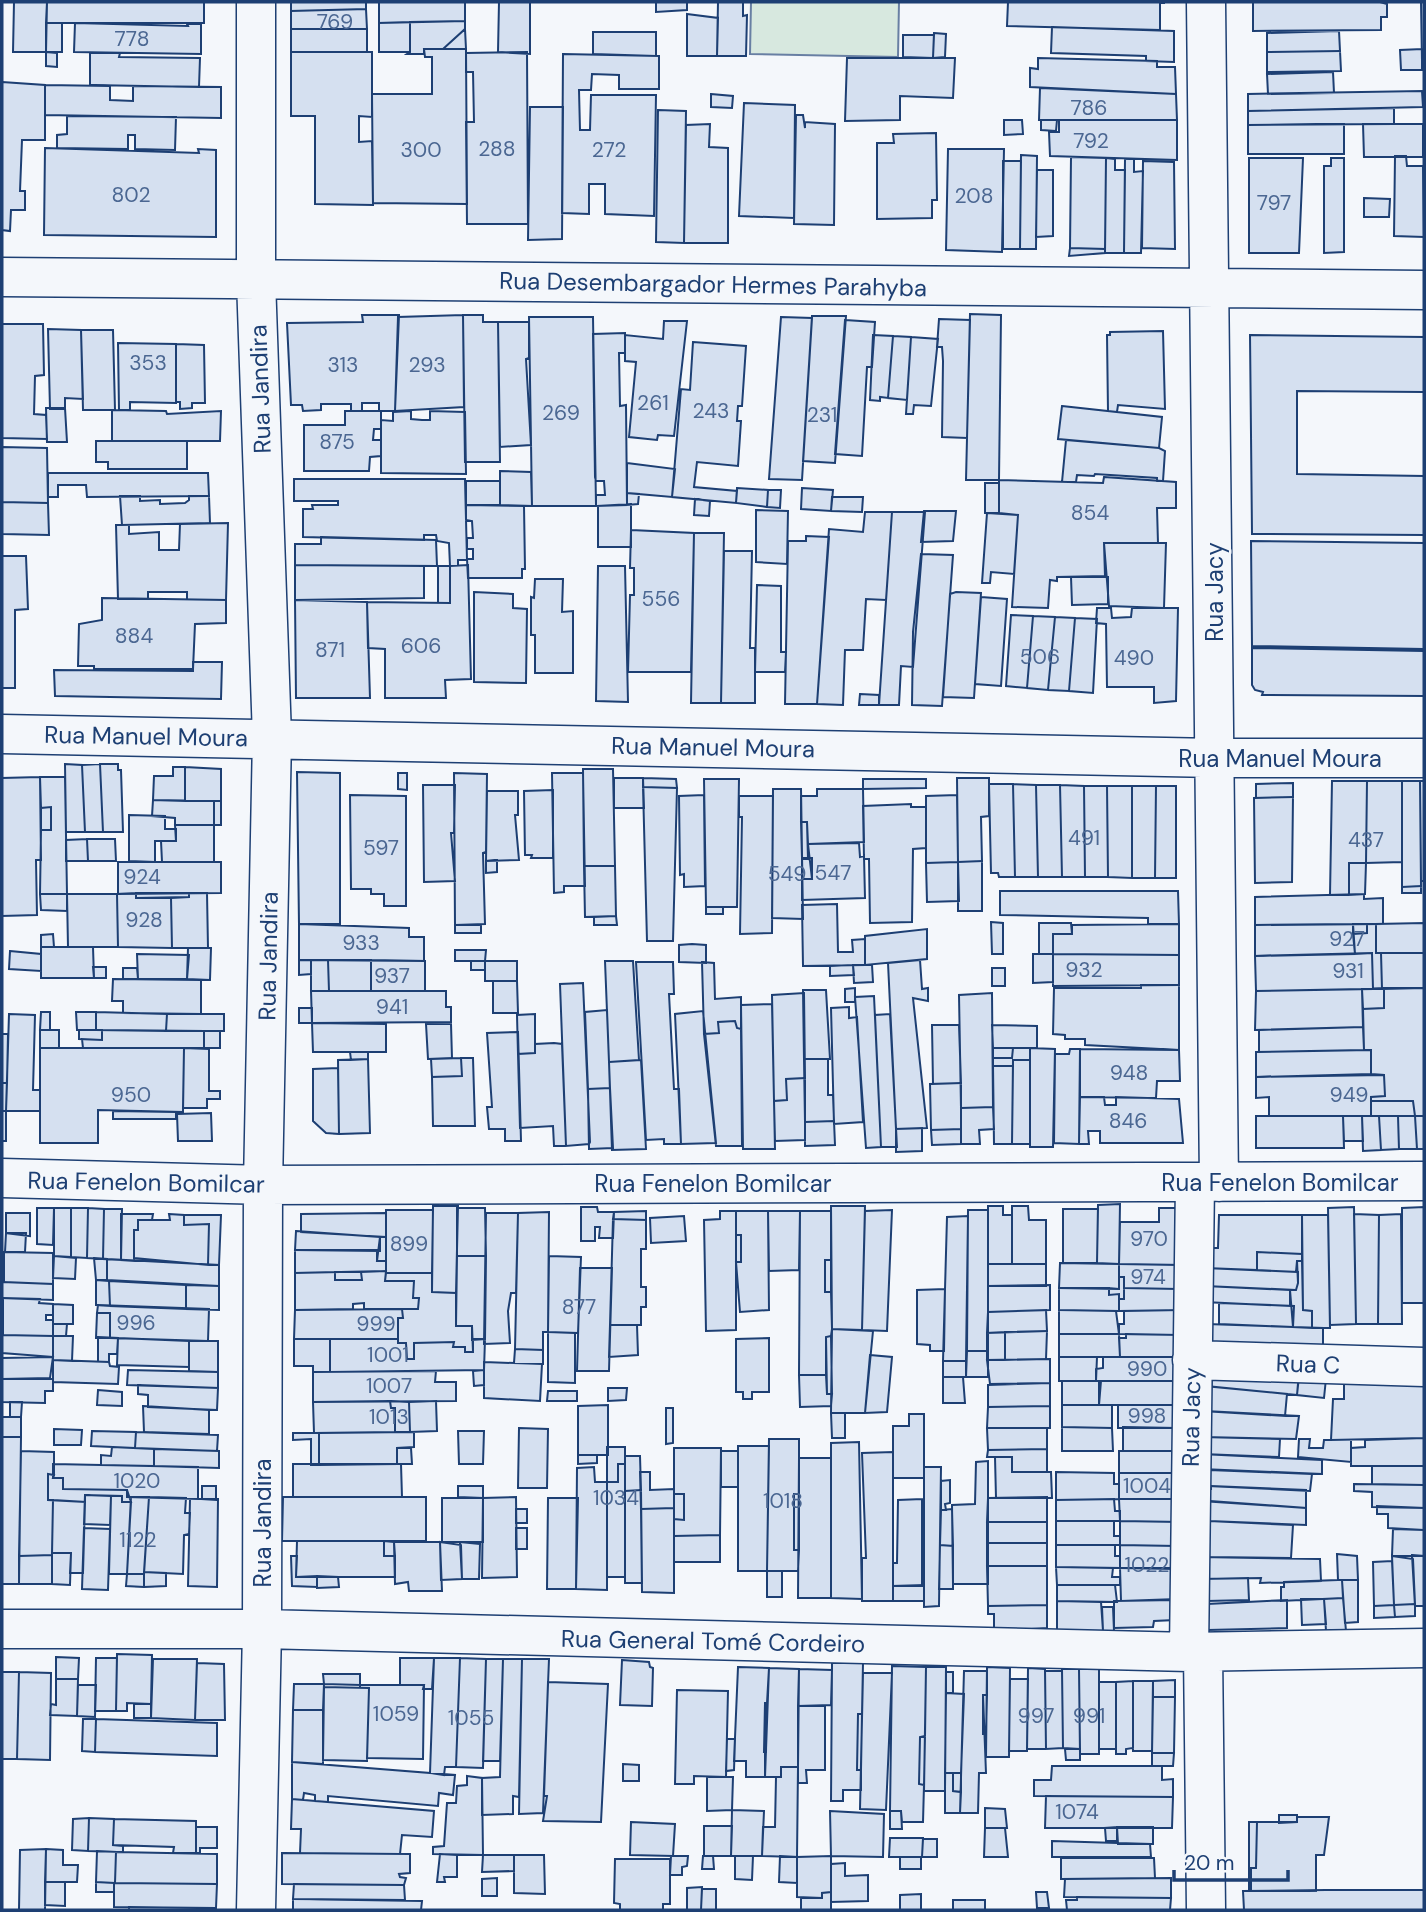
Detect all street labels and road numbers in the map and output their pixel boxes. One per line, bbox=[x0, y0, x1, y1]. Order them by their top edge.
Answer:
street label: Rua Desembargador Hermes Parahyba bbox=[499, 265, 927, 303]
street label: Rua Jandira bbox=[242, 324, 278, 454]
street label: Rua Jacy bbox=[1199, 542, 1230, 642]
street label: Rua Manuel Moura bbox=[44, 719, 248, 753]
street label: Rua Manuel Moura bbox=[611, 730, 815, 764]
street label: Rua Manuel Moura bbox=[1178, 743, 1382, 774]
street label: Rua Jandira bbox=[251, 891, 285, 1021]
street label: Rua Fenelon Bomilcar bbox=[27, 1164, 265, 1200]
street label: Rua Fenelon Bomilcar bbox=[1161, 1167, 1399, 1198]
street label: Rua Fenelon Bomilcar bbox=[594, 1168, 832, 1199]
street label: Rua C bbox=[1275, 1347, 1341, 1381]
street label: Rua Jacy bbox=[1175, 1367, 1207, 1467]
street label: Rua Jandira bbox=[247, 1458, 278, 1588]
street label: Rua General Tomé Cordeiro bbox=[561, 1623, 865, 1659]

